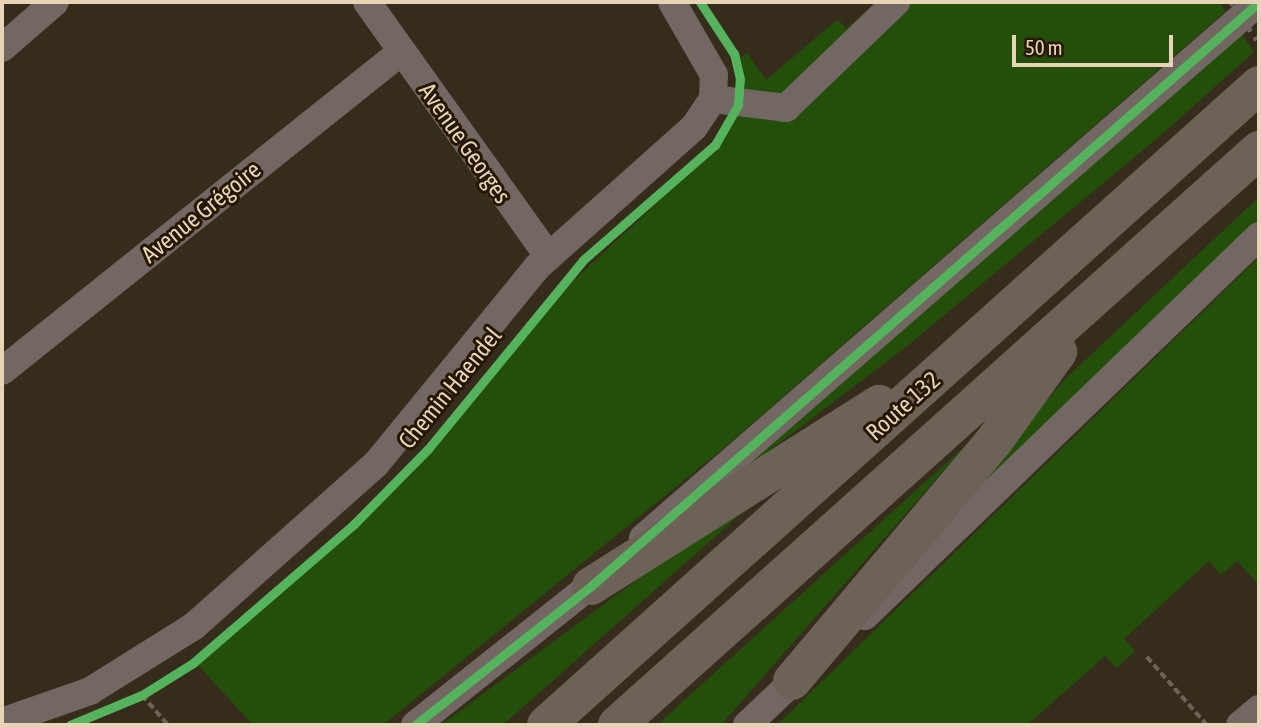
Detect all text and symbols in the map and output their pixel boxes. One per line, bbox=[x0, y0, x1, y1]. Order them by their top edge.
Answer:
scale bar bbox=[1016, 21, 1177, 65]
text: 50 m bbox=[1025, 35, 1063, 59]
street label: Avenue Georges bbox=[413, 77, 517, 209]
street label: Avenue Grégoire bbox=[136, 155, 266, 269]
street label: Chemin Haendel bbox=[392, 322, 508, 454]
street label: Route 132 bbox=[860, 365, 946, 447]

